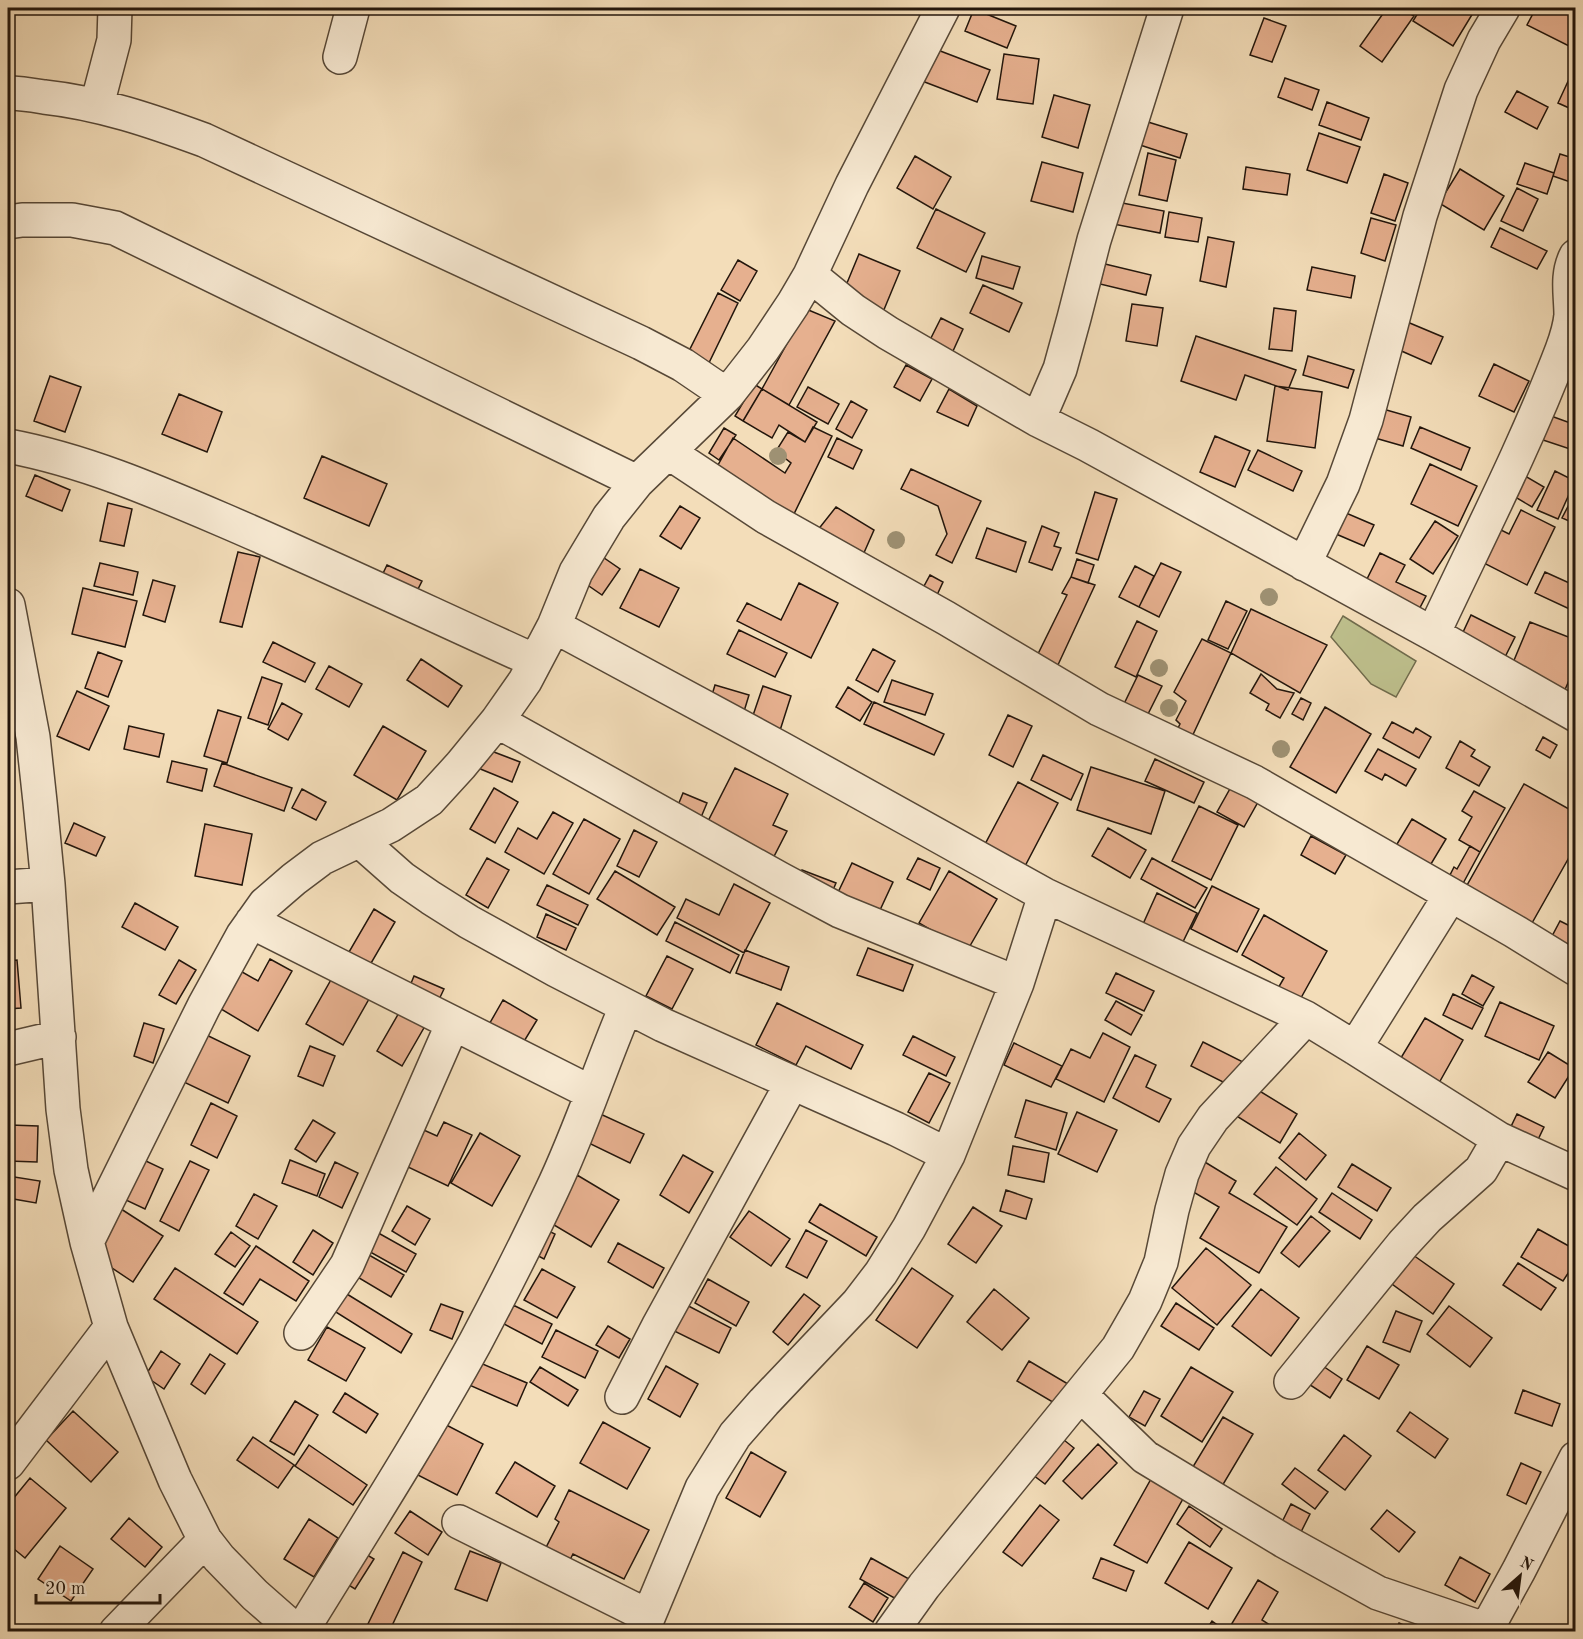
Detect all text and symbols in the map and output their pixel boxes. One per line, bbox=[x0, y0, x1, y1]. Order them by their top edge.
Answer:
north arrow bbox=[1490, 1546, 1550, 1606]
text: N bbox=[1517, 1555, 1536, 1575]
scale bar bbox=[36, 1567, 160, 1605]
text: 20 m bbox=[45, 1580, 85, 1598]

